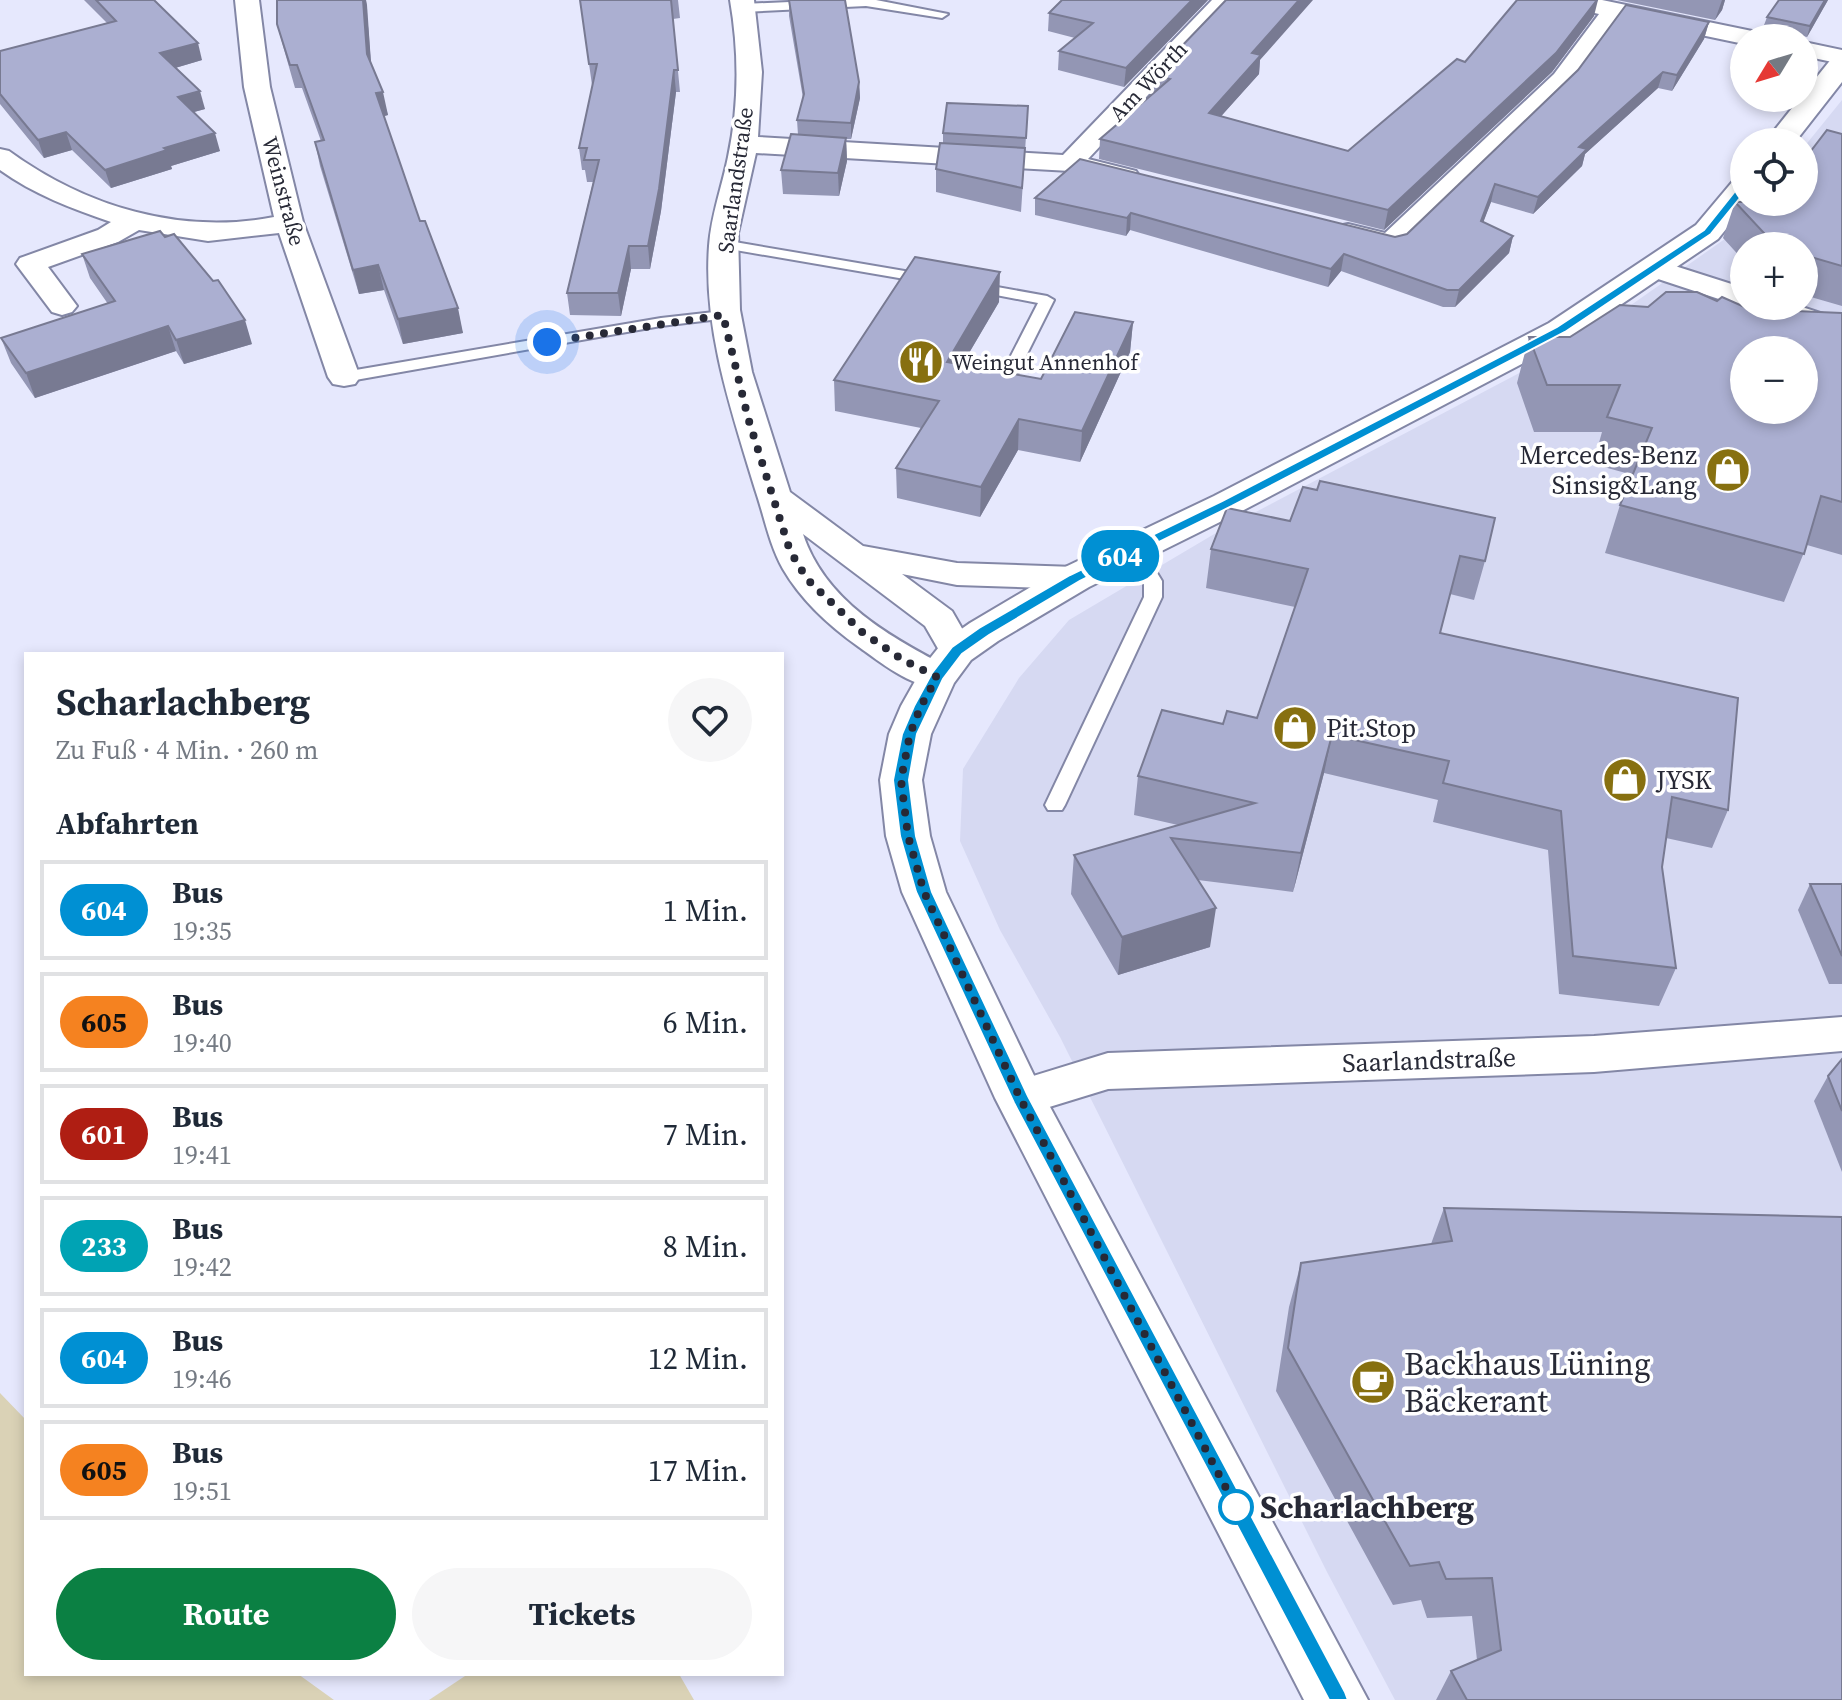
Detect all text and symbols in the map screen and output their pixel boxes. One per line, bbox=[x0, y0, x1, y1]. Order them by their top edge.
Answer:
north arrow bbox=[1730, 24, 1818, 112]
map controls bbox=[1730, 24, 1818, 424]
street label: Am Wörth bbox=[1102, 34, 1194, 128]
street label: Saarlandstraße bbox=[710, 105, 760, 255]
button: locate bbox=[1730, 128, 1818, 216]
street label: Weinstraße bbox=[255, 133, 313, 249]
button: + bbox=[1730, 232, 1818, 320]
your location bbox=[527, 322, 567, 362]
button: − bbox=[1730, 336, 1818, 424]
restaurant icon: Weingut Annenhof bbox=[897, 338, 945, 386]
place label: Weingut Annenhof bbox=[952, 347, 1140, 377]
place label: Mercedes-Benz Sinsig&Lang bbox=[1519, 437, 1697, 503]
shop icon: Mercedes-Benz Sinsig&Lang bbox=[1704, 446, 1752, 494]
line badge: 604 bbox=[1074, 530, 1166, 582]
text: 604 bbox=[1097, 537, 1143, 575]
text: Scharlachberg bbox=[56, 676, 310, 728]
button: heart bbox=[668, 678, 752, 762]
shop icon: Pit.Stop bbox=[1271, 704, 1319, 752]
place label: Pit.Stop bbox=[1326, 710, 1416, 746]
text: Zu Fuß · 4 Min. · 260 m bbox=[56, 732, 318, 768]
shop icon: JYSK bbox=[1601, 756, 1649, 804]
place label: JYSK bbox=[1655, 762, 1712, 798]
text: Abfahrten bbox=[56, 803, 199, 844]
text: Bus bbox=[172, 872, 223, 913]
text: 1 Min. bbox=[663, 890, 748, 931]
text: 604 bbox=[81, 891, 127, 929]
text: 19:35 bbox=[172, 913, 232, 949]
text: Bus bbox=[172, 984, 223, 1025]
text: 6 Min. bbox=[663, 1002, 748, 1043]
text: 605 bbox=[81, 1003, 127, 1041]
text: 19:40 bbox=[172, 1025, 232, 1061]
street label: Saarlandstraße bbox=[1342, 1039, 1516, 1081]
text: Bus bbox=[172, 1096, 223, 1137]
text: 7 Min. bbox=[663, 1114, 748, 1155]
text: 601 bbox=[81, 1115, 127, 1153]
text: 19:41 bbox=[172, 1137, 232, 1173]
text: Bus bbox=[172, 1208, 223, 1249]
text: 8 Min. bbox=[663, 1226, 748, 1267]
text: 233 bbox=[81, 1227, 127, 1265]
text: 19:42 bbox=[172, 1249, 232, 1285]
text: Bus bbox=[172, 1320, 223, 1361]
text: 12 Min. bbox=[648, 1338, 748, 1379]
text: 604 bbox=[81, 1339, 127, 1377]
place label: Backhaus Lüning Bäckerant bbox=[1404, 1342, 1651, 1423]
cafe icon: Backhaus Lüning Bäckerant bbox=[1349, 1358, 1397, 1406]
text: 19:46 bbox=[172, 1361, 232, 1397]
text: Bus bbox=[172, 1432, 223, 1473]
text: 17 Min. bbox=[648, 1450, 748, 1491]
text: 605 bbox=[81, 1451, 127, 1489]
text: 19:51 bbox=[172, 1473, 232, 1509]
place label: Scharlachberg bbox=[1260, 1485, 1475, 1529]
marker: Scharlachberg bbox=[1219, 1490, 1253, 1524]
button: Route bbox=[56, 1568, 396, 1660]
button: Tickets bbox=[412, 1568, 752, 1660]

